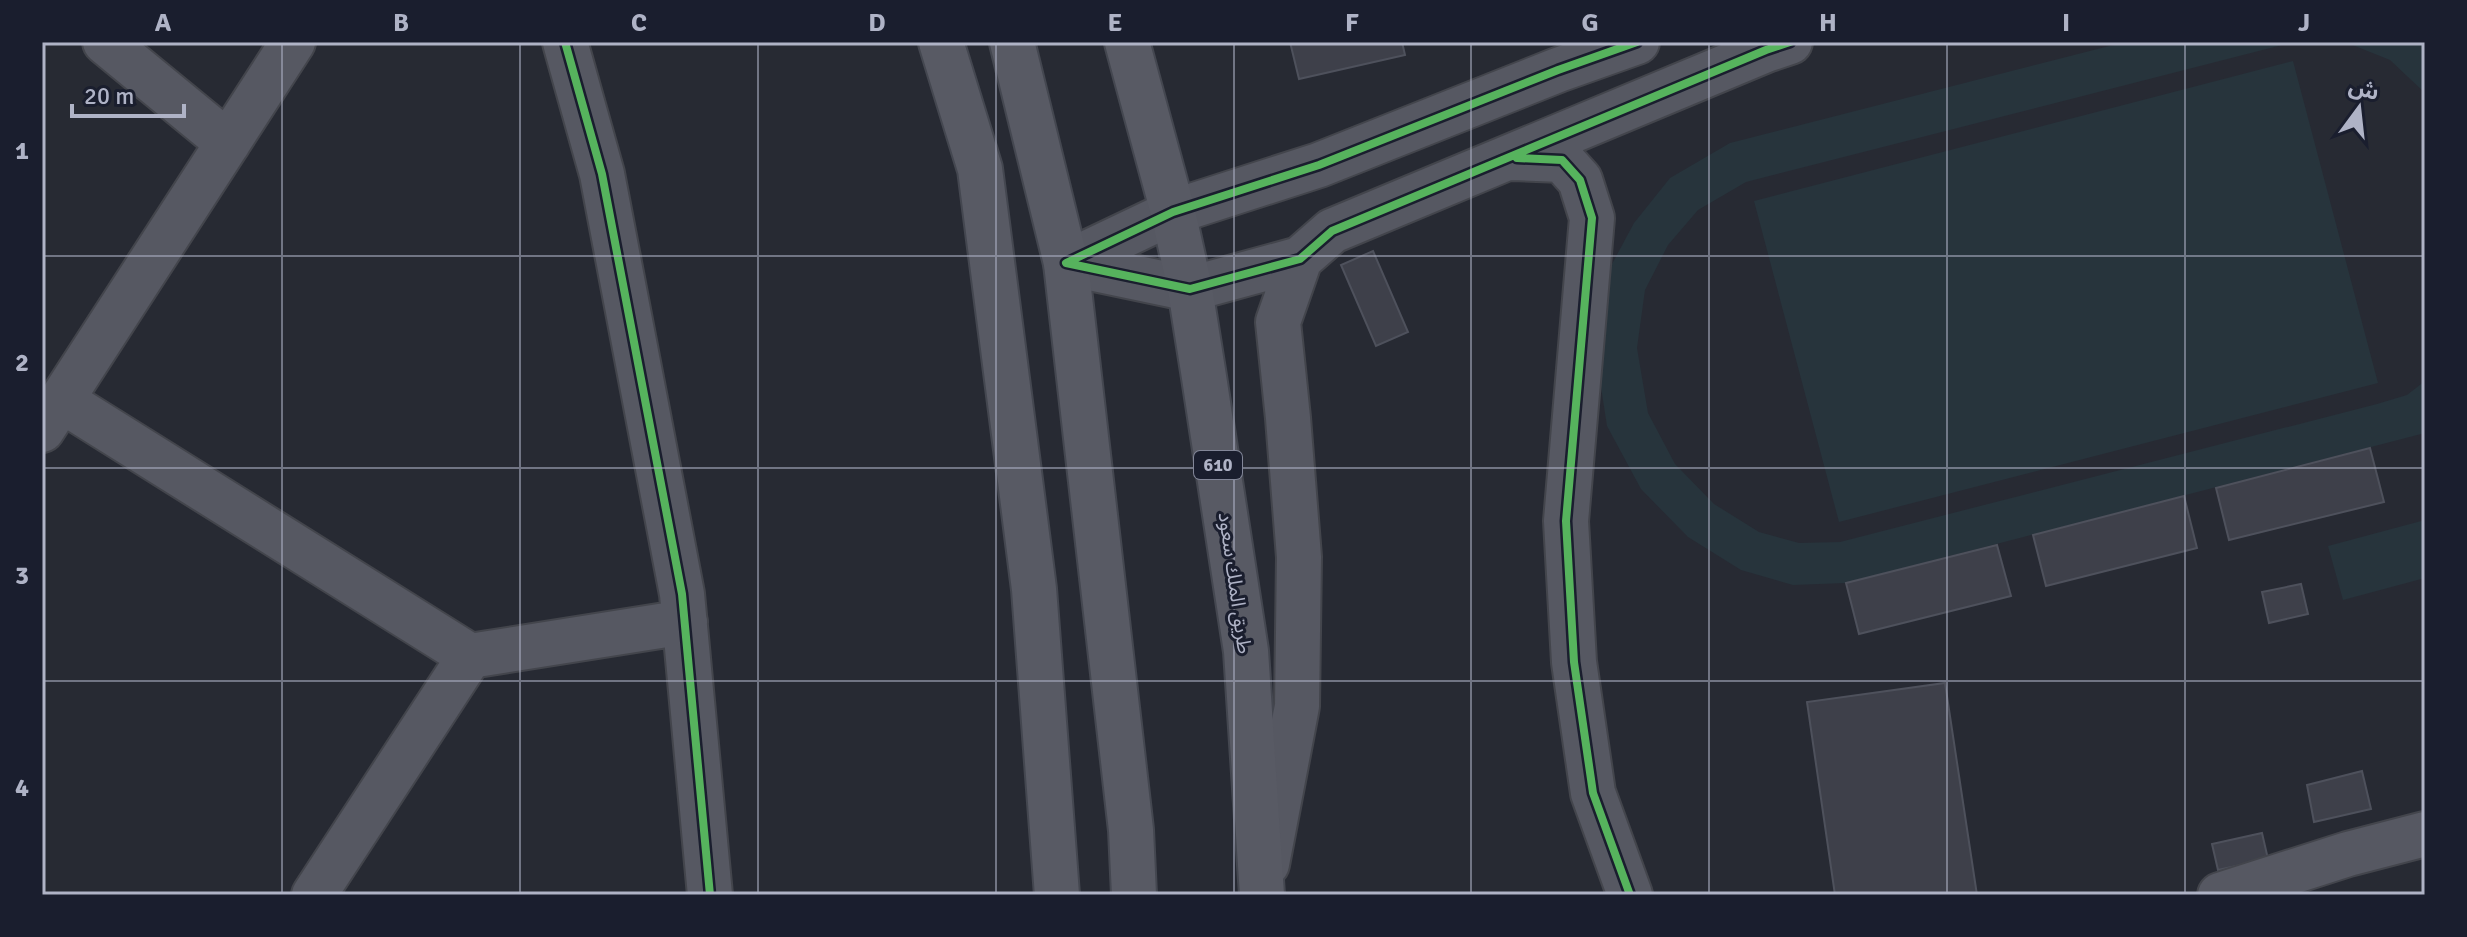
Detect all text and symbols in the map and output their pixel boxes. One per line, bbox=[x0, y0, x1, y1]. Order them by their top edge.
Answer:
text: A bbox=[155, 7, 172, 39]
text: B bbox=[393, 7, 409, 39]
text: C bbox=[631, 7, 647, 39]
text: D bbox=[868, 7, 886, 39]
text: E bbox=[1108, 7, 1122, 39]
text: F bbox=[1345, 7, 1359, 39]
text: G bbox=[1581, 7, 1599, 39]
text: H bbox=[1819, 7, 1837, 39]
text: I bbox=[2062, 7, 2070, 39]
text: J bbox=[2298, 7, 2310, 39]
scale bar bbox=[72, 68, 184, 118]
north arrow bbox=[2319, 68, 2399, 148]
text: ش bbox=[2346, 72, 2382, 106]
text: 20 m bbox=[84, 81, 134, 111]
text: 1 bbox=[15, 135, 29, 167]
text: 2 bbox=[15, 347, 29, 379]
road number: 610 bbox=[1194, 451, 1242, 479]
street label: طريق الملك سعود bbox=[1213, 511, 1257, 655]
text: 3 bbox=[15, 560, 29, 592]
text: 4 bbox=[15, 772, 29, 804]

